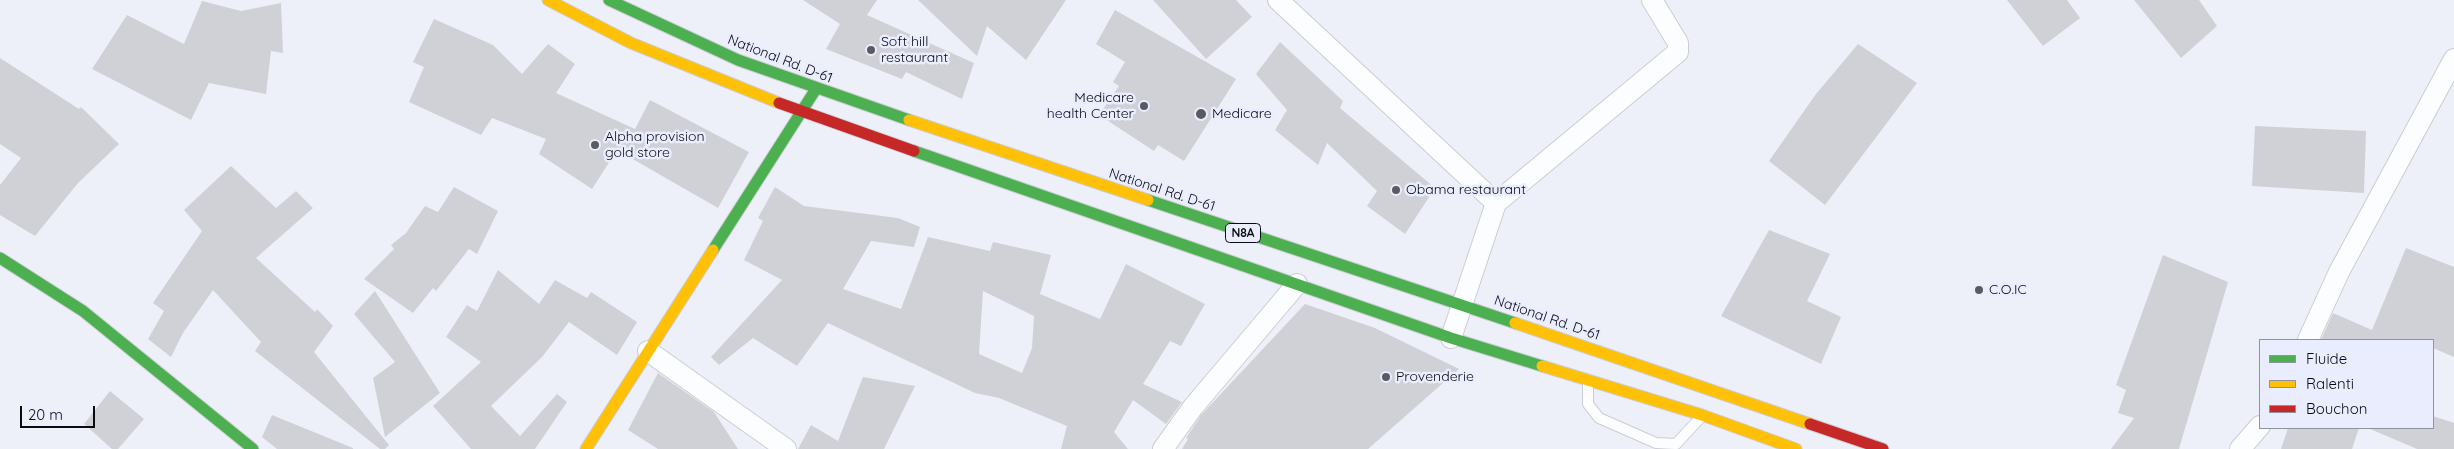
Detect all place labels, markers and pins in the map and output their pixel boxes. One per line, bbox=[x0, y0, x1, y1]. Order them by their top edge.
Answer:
place label: Soft hill restaurant bbox=[881, 34, 948, 66]
marker: Soft hill restaurant bbox=[865, 44, 877, 56]
place label: Medicare health Center bbox=[1047, 90, 1134, 122]
marker: Medicare health Center bbox=[1138, 100, 1150, 112]
place label: Medicare bbox=[1212, 106, 1272, 122]
marker: Medicare bbox=[1194, 107, 1208, 121]
place label: Alpha provision gold store bbox=[605, 129, 704, 162]
marker: Alpha provision gold store bbox=[589, 139, 601, 151]
place label: Obama restaurant bbox=[1406, 182, 1526, 198]
marker: Obama restaurant bbox=[1390, 184, 1402, 196]
place label: C.O.IC bbox=[1989, 282, 2027, 298]
marker: C.O.IC bbox=[1973, 284, 1985, 296]
place label: Provenderie bbox=[1396, 369, 1474, 385]
marker: Provenderie bbox=[1380, 371, 1392, 383]

